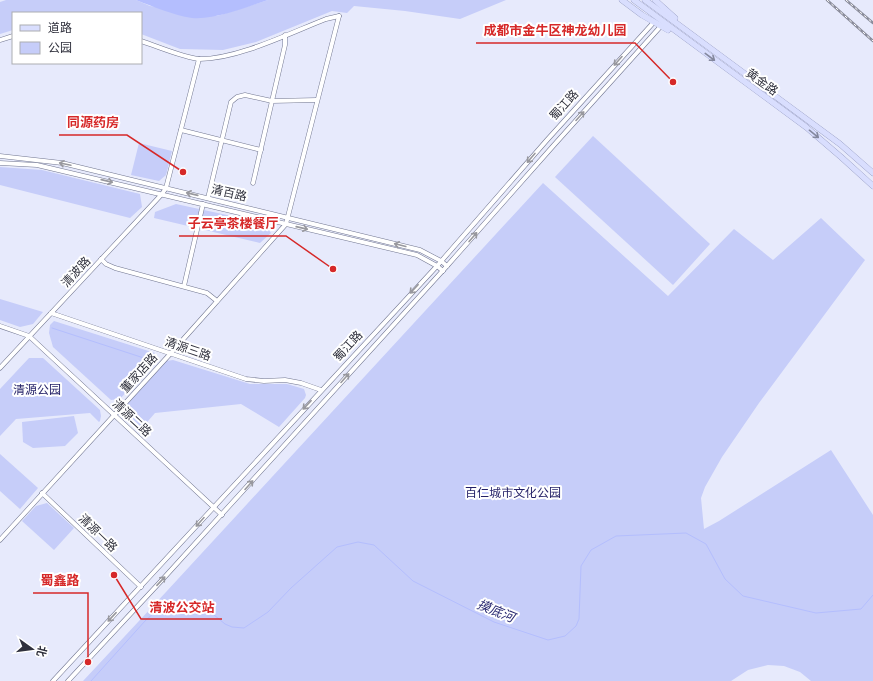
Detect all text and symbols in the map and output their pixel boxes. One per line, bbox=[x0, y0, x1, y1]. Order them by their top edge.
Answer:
legend bbox=[12, 12, 142, 64]
callout: 成都市金牛区神龙幼儿园 bbox=[476, 18, 635, 43]
text: 道路 bbox=[48, 20, 72, 36]
text: 成都市金牛区神龙幼儿园 bbox=[483, 22, 627, 39]
text: 公园 bbox=[48, 40, 72, 56]
one-way arrow bbox=[704, 53, 715, 61]
one-way arrow bbox=[614, 56, 623, 66]
street label: 黄金路 bbox=[743, 65, 781, 99]
street label: 蜀江路 bbox=[546, 86, 582, 124]
callout: 同源药房 bbox=[59, 110, 127, 135]
one-way arrow bbox=[575, 111, 584, 121]
text: 同源药房 bbox=[67, 114, 119, 131]
one-way arrow bbox=[809, 129, 820, 138]
one-way arrow bbox=[527, 152, 536, 163]
one-way arrow bbox=[59, 160, 72, 168]
one-way arrow bbox=[100, 178, 113, 186]
street label: 清百路 bbox=[210, 181, 248, 205]
one-way arrow bbox=[185, 190, 198, 198]
callout: 子云亭茶楼餐厅 bbox=[179, 211, 286, 236]
text: 子云亭茶楼餐厅 bbox=[187, 215, 279, 232]
one-way arrow bbox=[295, 224, 308, 232]
one-way arrow bbox=[468, 232, 477, 242]
one-way arrow bbox=[393, 240, 406, 248]
street label: 清波路 bbox=[58, 253, 94, 291]
one-way arrow bbox=[410, 284, 419, 295]
street label: 蜀江路 bbox=[330, 327, 366, 365]
street label: 清源三路 bbox=[163, 334, 213, 364]
street label: 董家店路 bbox=[117, 350, 161, 396]
one-way arrow bbox=[341, 373, 350, 383]
park label: 清源公园 bbox=[13, 382, 61, 398]
street label: 清源二路 bbox=[109, 396, 155, 440]
one-way arrow bbox=[302, 400, 312, 410]
one-way arrow bbox=[244, 480, 254, 490]
park label: 百仁城市文化公园 bbox=[465, 485, 561, 501]
street label: 清源一路 bbox=[75, 511, 121, 555]
one-way arrow bbox=[196, 516, 205, 526]
callout: 蜀鑫路 bbox=[33, 568, 88, 593]
text: 蜀鑫路 bbox=[40, 572, 80, 589]
one-way arrow bbox=[157, 576, 166, 586]
callout: 清波公交站 bbox=[141, 594, 222, 619]
water label: 摸底河 bbox=[475, 596, 520, 627]
text: 清波公交站 bbox=[149, 599, 215, 616]
one-way arrow bbox=[107, 612, 117, 622]
north arrow bbox=[12, 629, 52, 669]
text: 北 bbox=[34, 644, 50, 658]

